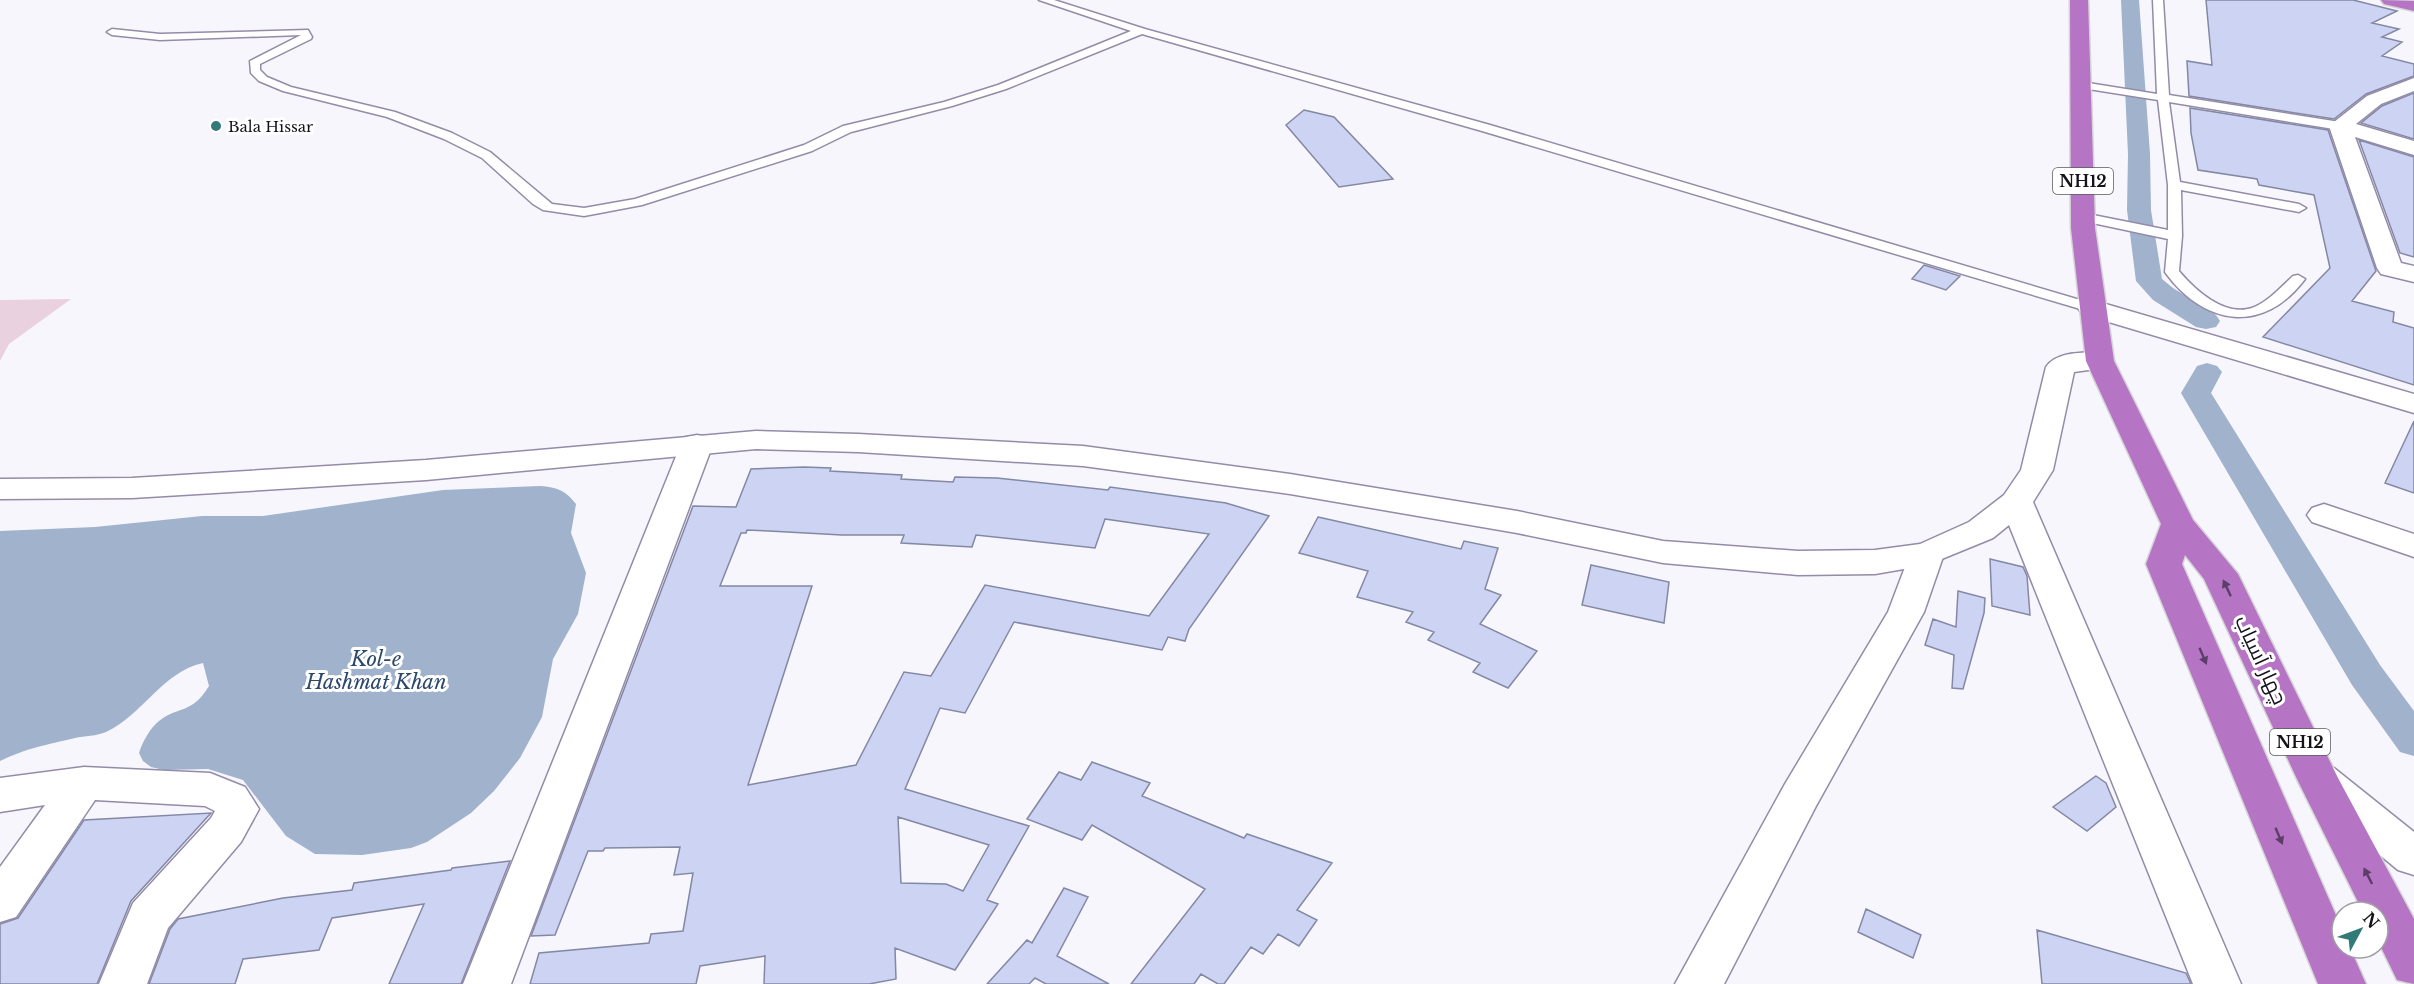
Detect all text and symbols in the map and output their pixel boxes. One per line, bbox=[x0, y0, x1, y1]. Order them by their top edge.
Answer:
place label: Bala Hissar bbox=[228, 117, 314, 136]
marker: Bala Hissar bbox=[209, 119, 223, 133]
road number: NH12 bbox=[2053, 168, 2113, 194]
one-way arrow bbox=[2222, 579, 2231, 596]
street label: چهار آسیاب bbox=[2228, 611, 2293, 709]
water label: Kol-e Hashmat Khan bbox=[304, 647, 447, 694]
one-way arrow bbox=[2199, 647, 2208, 665]
road number: NH12 bbox=[2270, 729, 2330, 755]
one-way arrow bbox=[2274, 827, 2284, 845]
one-way arrow bbox=[2363, 867, 2373, 884]
north arrow bbox=[2330, 900, 2390, 960]
text: N bbox=[2359, 908, 2384, 932]

